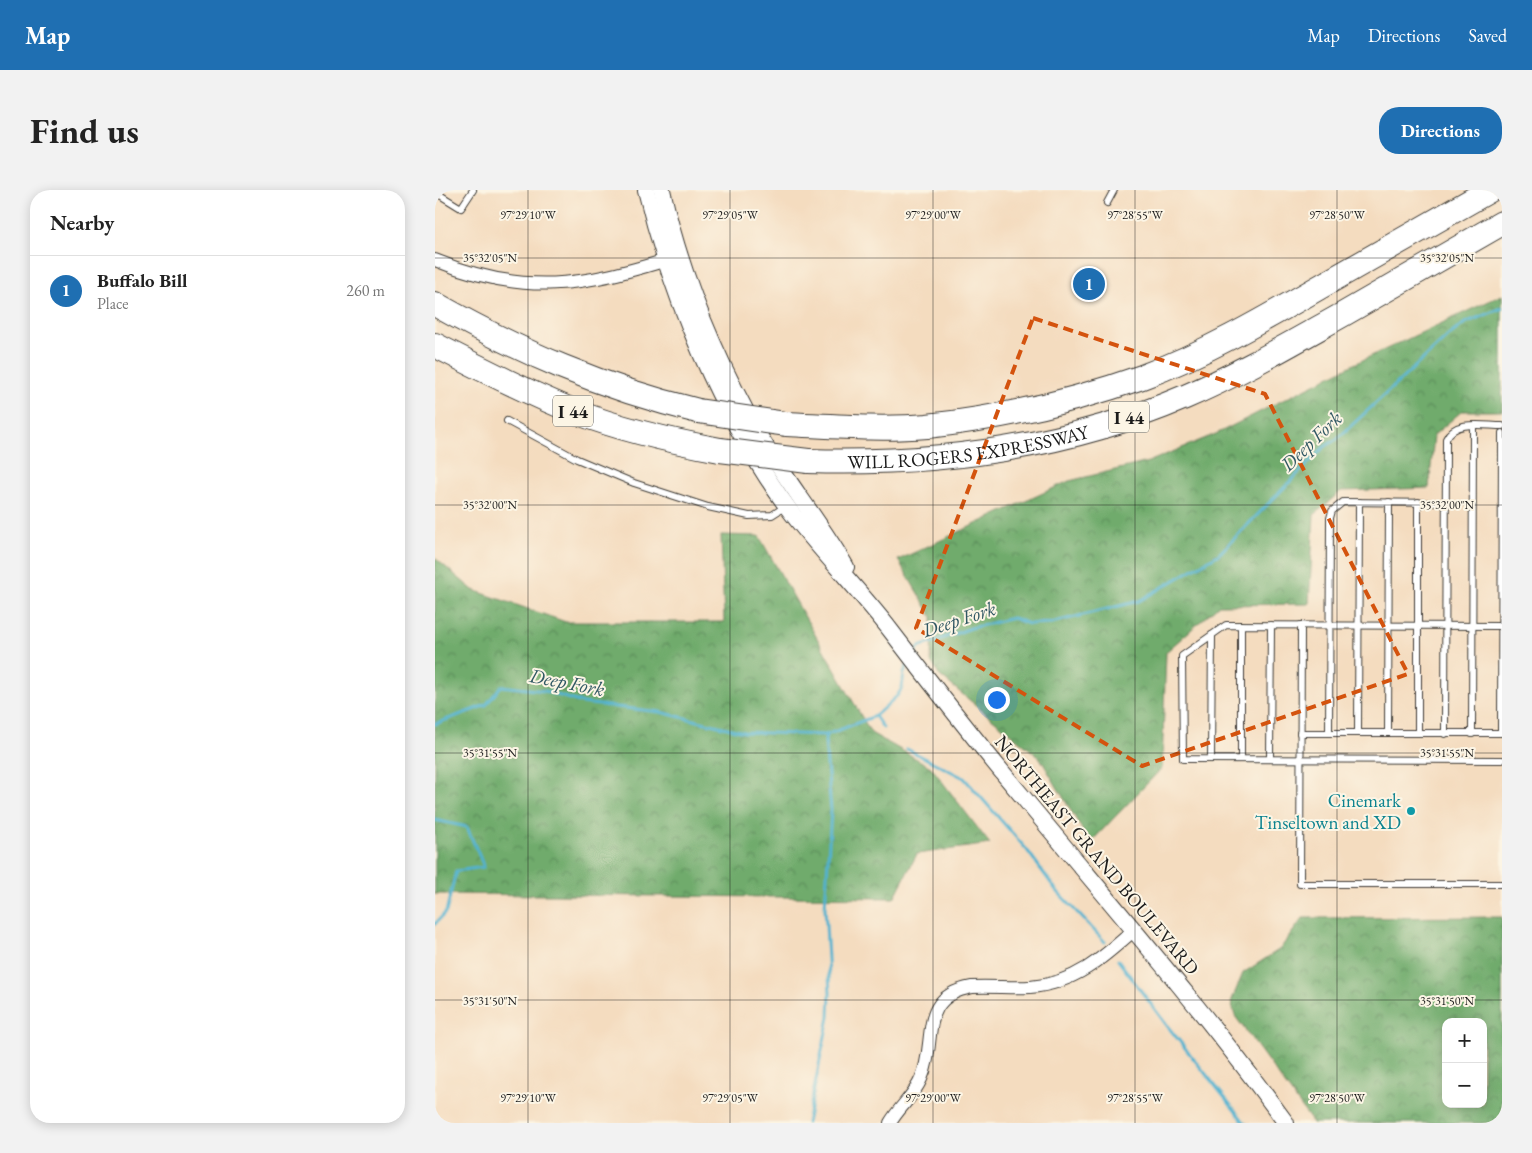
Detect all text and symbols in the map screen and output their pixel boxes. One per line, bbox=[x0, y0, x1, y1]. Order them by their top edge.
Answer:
text: Map bbox=[25, 20, 70, 51]
text: Map bbox=[1308, 24, 1340, 47]
text: Directions bbox=[1368, 24, 1440, 47]
text: Saved bbox=[1468, 24, 1507, 47]
button: Directions bbox=[1379, 107, 1502, 154]
text: Find us bbox=[30, 108, 139, 153]
text: 97°29'10"W bbox=[500, 207, 557, 223]
text: 97°29'05"W bbox=[702, 207, 759, 223]
text: 97°29'00"W bbox=[905, 207, 962, 223]
text: 97°28'55"W bbox=[1107, 207, 1164, 223]
text: 97°28'50"W bbox=[1309, 207, 1366, 223]
text: Nearby bbox=[50, 209, 114, 236]
text: 35°32'05"N bbox=[463, 250, 517, 266]
text: 35°32'05"N bbox=[1420, 250, 1474, 266]
pin: 1 bbox=[1073, 265, 1105, 303]
text: Buffalo Bill bbox=[97, 268, 187, 293]
text: 1 bbox=[62, 280, 70, 301]
text: 260 m bbox=[346, 280, 385, 301]
text: Place bbox=[97, 293, 129, 314]
road number: I 44 bbox=[553, 396, 593, 427]
road number: I 44 bbox=[1109, 402, 1149, 432]
water label: Deep Fork bbox=[1274, 405, 1347, 477]
street label: WILL ROGERS EXPRESSWAY bbox=[847, 418, 1092, 474]
text: 35°32'00"N bbox=[463, 497, 517, 513]
text: 35°32'00"N bbox=[1420, 497, 1474, 513]
water label: Deep Fork bbox=[918, 595, 999, 643]
water label: Deep Fork bbox=[526, 662, 607, 702]
your location bbox=[984, 687, 1010, 713]
street label: NORTHEAST GRAND BOULEVARD bbox=[989, 730, 1205, 980]
text: 35°31'55"N bbox=[463, 745, 517, 761]
text: 35°31'55"N bbox=[1420, 745, 1474, 761]
place label: Cinemark Tinseltown and XD bbox=[1255, 788, 1402, 835]
marker: Cinemark Tinseltown and XD bbox=[1405, 805, 1417, 817]
text: 35°31'50"N bbox=[463, 993, 517, 1009]
text: 35°31'50"N bbox=[1420, 993, 1474, 1009]
map controls bbox=[1442, 1018, 1487, 1108]
button: + bbox=[1442, 1018, 1487, 1063]
button: − bbox=[1442, 1063, 1487, 1108]
text: 97°29'10"W bbox=[500, 1090, 557, 1106]
text: 97°29'05"W bbox=[702, 1090, 759, 1106]
text: 97°29'00"W bbox=[905, 1090, 962, 1106]
text: 97°28'55"W bbox=[1107, 1090, 1164, 1106]
text: 97°28'50"W bbox=[1309, 1090, 1366, 1106]

